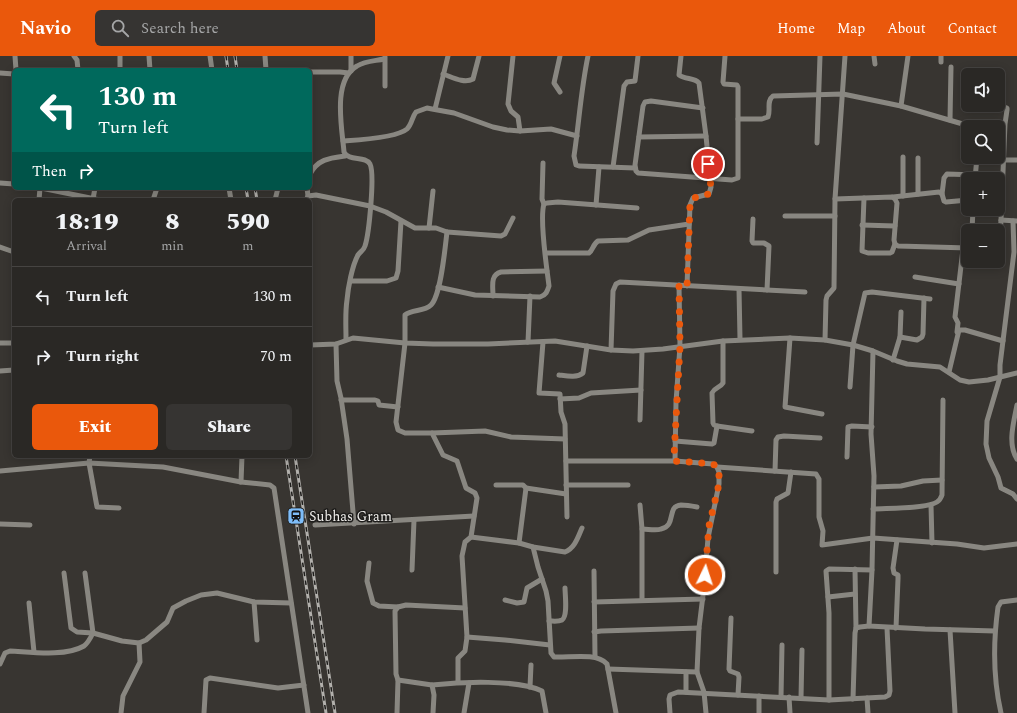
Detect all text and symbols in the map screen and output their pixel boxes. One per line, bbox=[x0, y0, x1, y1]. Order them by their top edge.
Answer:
search box bbox=[95, 10, 375, 46]
text: Navio bbox=[20, 14, 71, 43]
icon: search bbox=[109, 17, 131, 39]
text: Search here bbox=[141, 17, 219, 40]
text: Home bbox=[777, 18, 815, 39]
text: Map bbox=[837, 18, 865, 39]
text: About bbox=[887, 18, 926, 39]
text: Contact bbox=[948, 18, 997, 39]
map controls bbox=[961, 68, 1005, 268]
button: sound bbox=[961, 68, 1005, 112]
text: 130 m bbox=[98, 75, 177, 118]
icon: left bbox=[32, 84, 84, 136]
text: Turn left bbox=[98, 114, 169, 141]
button: search bbox=[961, 120, 1005, 164]
pin bbox=[691, 147, 725, 181]
icon: arrive bbox=[697, 153, 719, 175]
text: Then bbox=[32, 160, 67, 183]
icon: right bbox=[75, 160, 97, 182]
button: + bbox=[961, 172, 1005, 216]
text: 18:19 bbox=[54, 204, 119, 240]
text: 8 bbox=[165, 204, 180, 240]
text: 590 bbox=[226, 204, 270, 240]
button: − bbox=[961, 224, 1005, 268]
text: Arrival bbox=[66, 236, 107, 256]
text: min bbox=[161, 236, 184, 256]
text: m bbox=[242, 236, 254, 256]
text: Turn left bbox=[66, 285, 128, 308]
text: 130 m bbox=[253, 285, 292, 308]
icon: left bbox=[32, 286, 54, 308]
text: Turn right bbox=[66, 345, 139, 368]
text: 70 m bbox=[260, 345, 292, 368]
icon: right bbox=[32, 346, 54, 368]
button: Exit bbox=[32, 404, 158, 450]
button: Share bbox=[166, 404, 292, 450]
station icon: Subhas Gram bbox=[286, 506, 306, 526]
place label: Subhas Gram bbox=[309, 506, 392, 527]
position arrow bbox=[684, 554, 726, 596]

